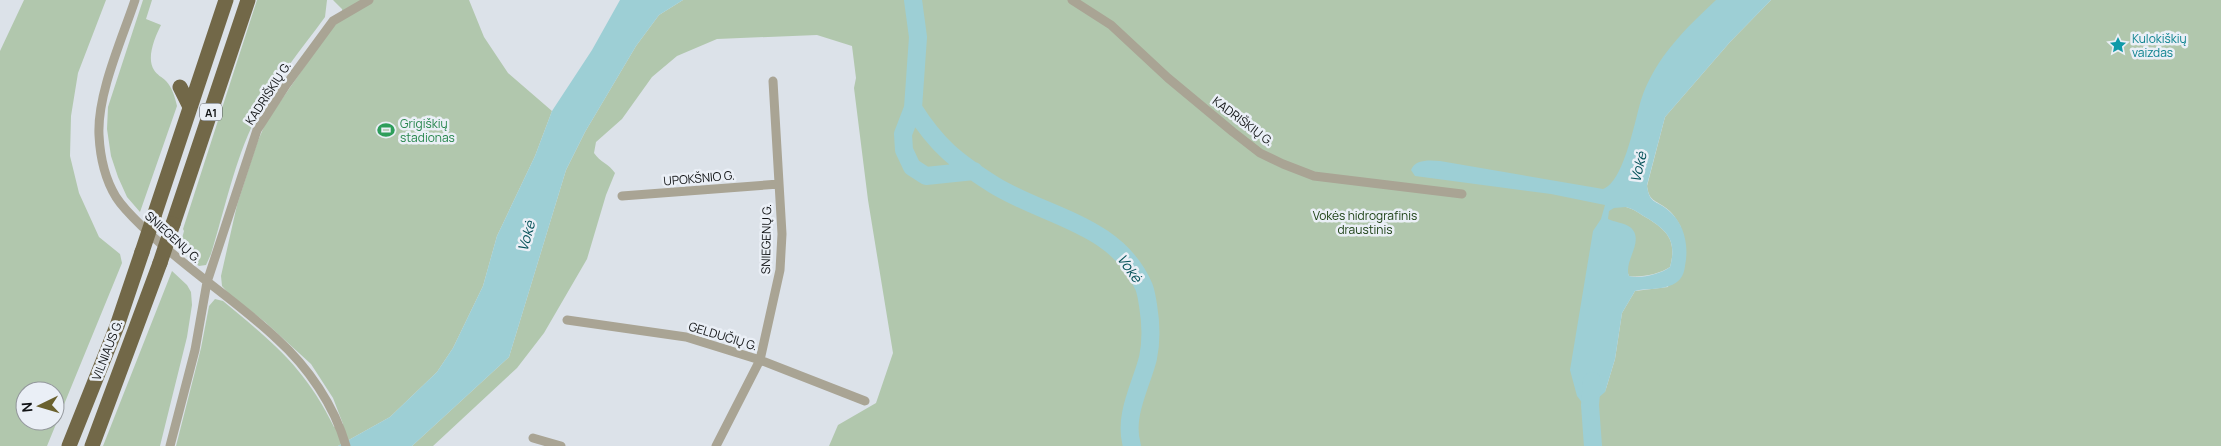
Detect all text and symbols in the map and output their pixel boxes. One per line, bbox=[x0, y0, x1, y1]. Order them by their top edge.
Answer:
place label: Kulokiškių vaizdas bbox=[2132, 30, 2187, 61]
place icon: Kulokiškių vaizdas bbox=[2108, 35, 2128, 55]
street label: KADRIŠKIŲ G. bbox=[241, 58, 295, 128]
street label: KADRIŠKIŲ G. bbox=[1209, 92, 1277, 150]
road number: A1 bbox=[200, 104, 222, 120]
place label: Grigiškių stadionas bbox=[400, 115, 455, 146]
sports icon: Grigiškių stadionas bbox=[376, 120, 396, 140]
water label: Vokė bbox=[1625, 149, 1651, 184]
street label: UPOKŠNIO G. bbox=[663, 166, 735, 190]
street label: SNIEGENŲ G. bbox=[757, 204, 775, 274]
street label: SNIEGENŲ G. bbox=[141, 207, 205, 267]
park label: Vokės hidrografinis draustinis bbox=[1313, 207, 1417, 238]
water label: Vokė bbox=[513, 218, 539, 253]
water label: Vokė bbox=[1113, 250, 1147, 287]
street label: VILNIAUS G. bbox=[88, 317, 126, 383]
street label: GELDUČIŲ G. bbox=[687, 317, 759, 355]
north arrow bbox=[15, 381, 65, 431]
text: N bbox=[17, 401, 36, 413]

